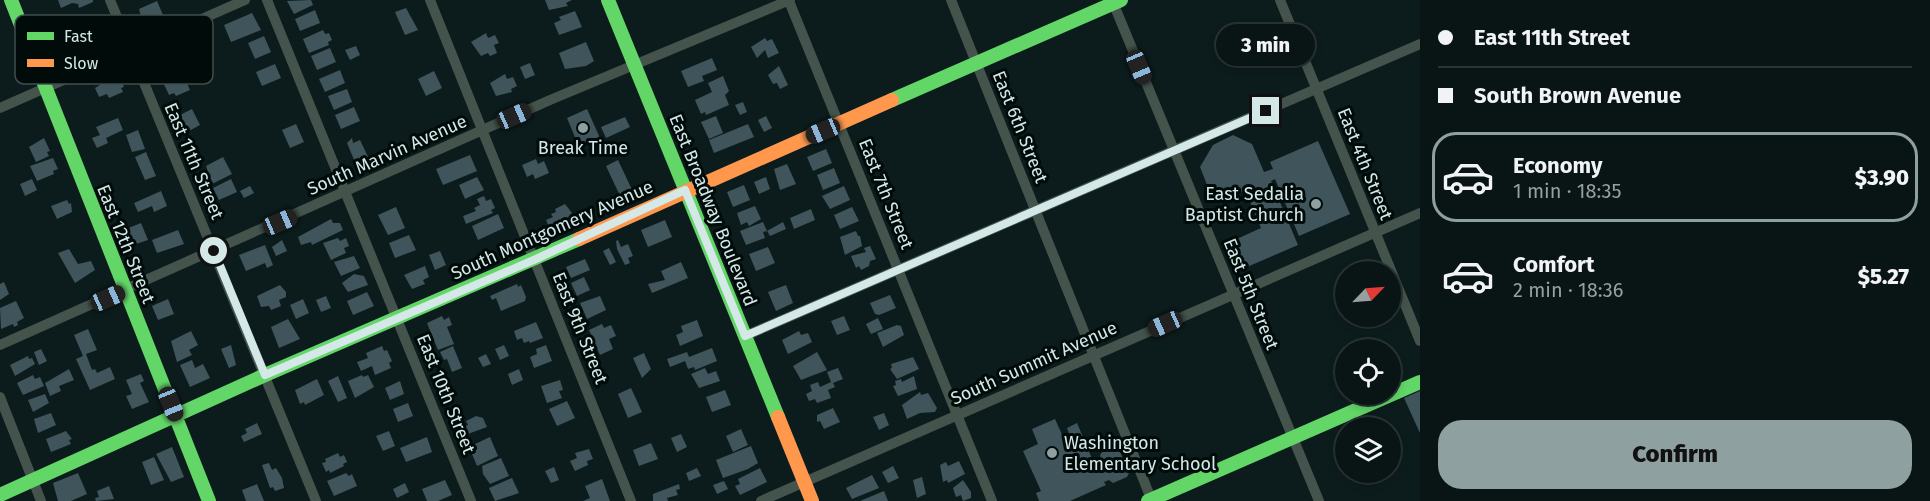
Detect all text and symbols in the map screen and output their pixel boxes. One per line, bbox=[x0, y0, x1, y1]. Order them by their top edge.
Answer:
legend bbox=[15, 15, 213, 84]
callout: 3 min bbox=[1216, 24, 1316, 66]
text: East 11th Street bbox=[1474, 24, 1630, 51]
text: Fast bbox=[64, 27, 93, 46]
text: 3 min bbox=[1241, 33, 1290, 57]
car bbox=[1124, 47, 1154, 87]
text: Slow bbox=[64, 54, 99, 73]
street label: East 6th Street bbox=[988, 68, 1053, 187]
text: South Brown Avenue bbox=[1474, 82, 1681, 109]
route end bbox=[1252, 97, 1279, 124]
street label: East 11th Street bbox=[160, 99, 229, 223]
car bbox=[494, 100, 534, 132]
street label: East 4th Street bbox=[1333, 105, 1398, 224]
street label: South Marvin Avenue bbox=[304, 110, 470, 200]
street label: East Broadway Boulevard bbox=[664, 111, 762, 309]
car bbox=[803, 116, 843, 146]
marker: Break Time bbox=[576, 121, 590, 135]
street label: East 7th Street bbox=[854, 135, 918, 253]
place label: Break Time bbox=[538, 137, 628, 159]
icon: car bbox=[1441, 150, 1495, 204]
text: Economy bbox=[1513, 152, 1602, 179]
text: $3.90 bbox=[1855, 164, 1909, 191]
street label: South Montgomery Avenue bbox=[447, 175, 657, 285]
text: 1 min · 18:35 bbox=[1513, 179, 1622, 203]
street label: East 12th Street bbox=[92, 181, 160, 307]
place label: East Sedalia Baptist Church bbox=[1185, 183, 1304, 226]
marker: East Sedalia Baptist Church bbox=[1309, 197, 1323, 211]
car bbox=[260, 207, 300, 237]
street label: East 5th Street bbox=[1219, 235, 1284, 353]
route start bbox=[200, 237, 227, 264]
icon: car bbox=[1441, 249, 1495, 303]
text: Comfort bbox=[1513, 251, 1594, 278]
north arrow bbox=[1335, 261, 1401, 327]
map controls bbox=[1335, 261, 1401, 483]
text: $5.27 bbox=[1858, 263, 1909, 290]
street label: East 9th Street bbox=[548, 269, 613, 388]
text: 2 min · 18:36 bbox=[1513, 278, 1623, 302]
car bbox=[88, 282, 128, 314]
car bbox=[1145, 308, 1185, 340]
street label: South Summit Avenue bbox=[947, 316, 1121, 410]
street label: East 10th Street bbox=[412, 331, 480, 458]
button: locate bbox=[1335, 339, 1401, 405]
car bbox=[156, 384, 186, 424]
button: layers bbox=[1335, 417, 1401, 483]
button: Confirm bbox=[1438, 420, 1912, 489]
place label: Washington Elementary School bbox=[1064, 432, 1216, 475]
marker: Washington Elementary School bbox=[1045, 446, 1059, 460]

